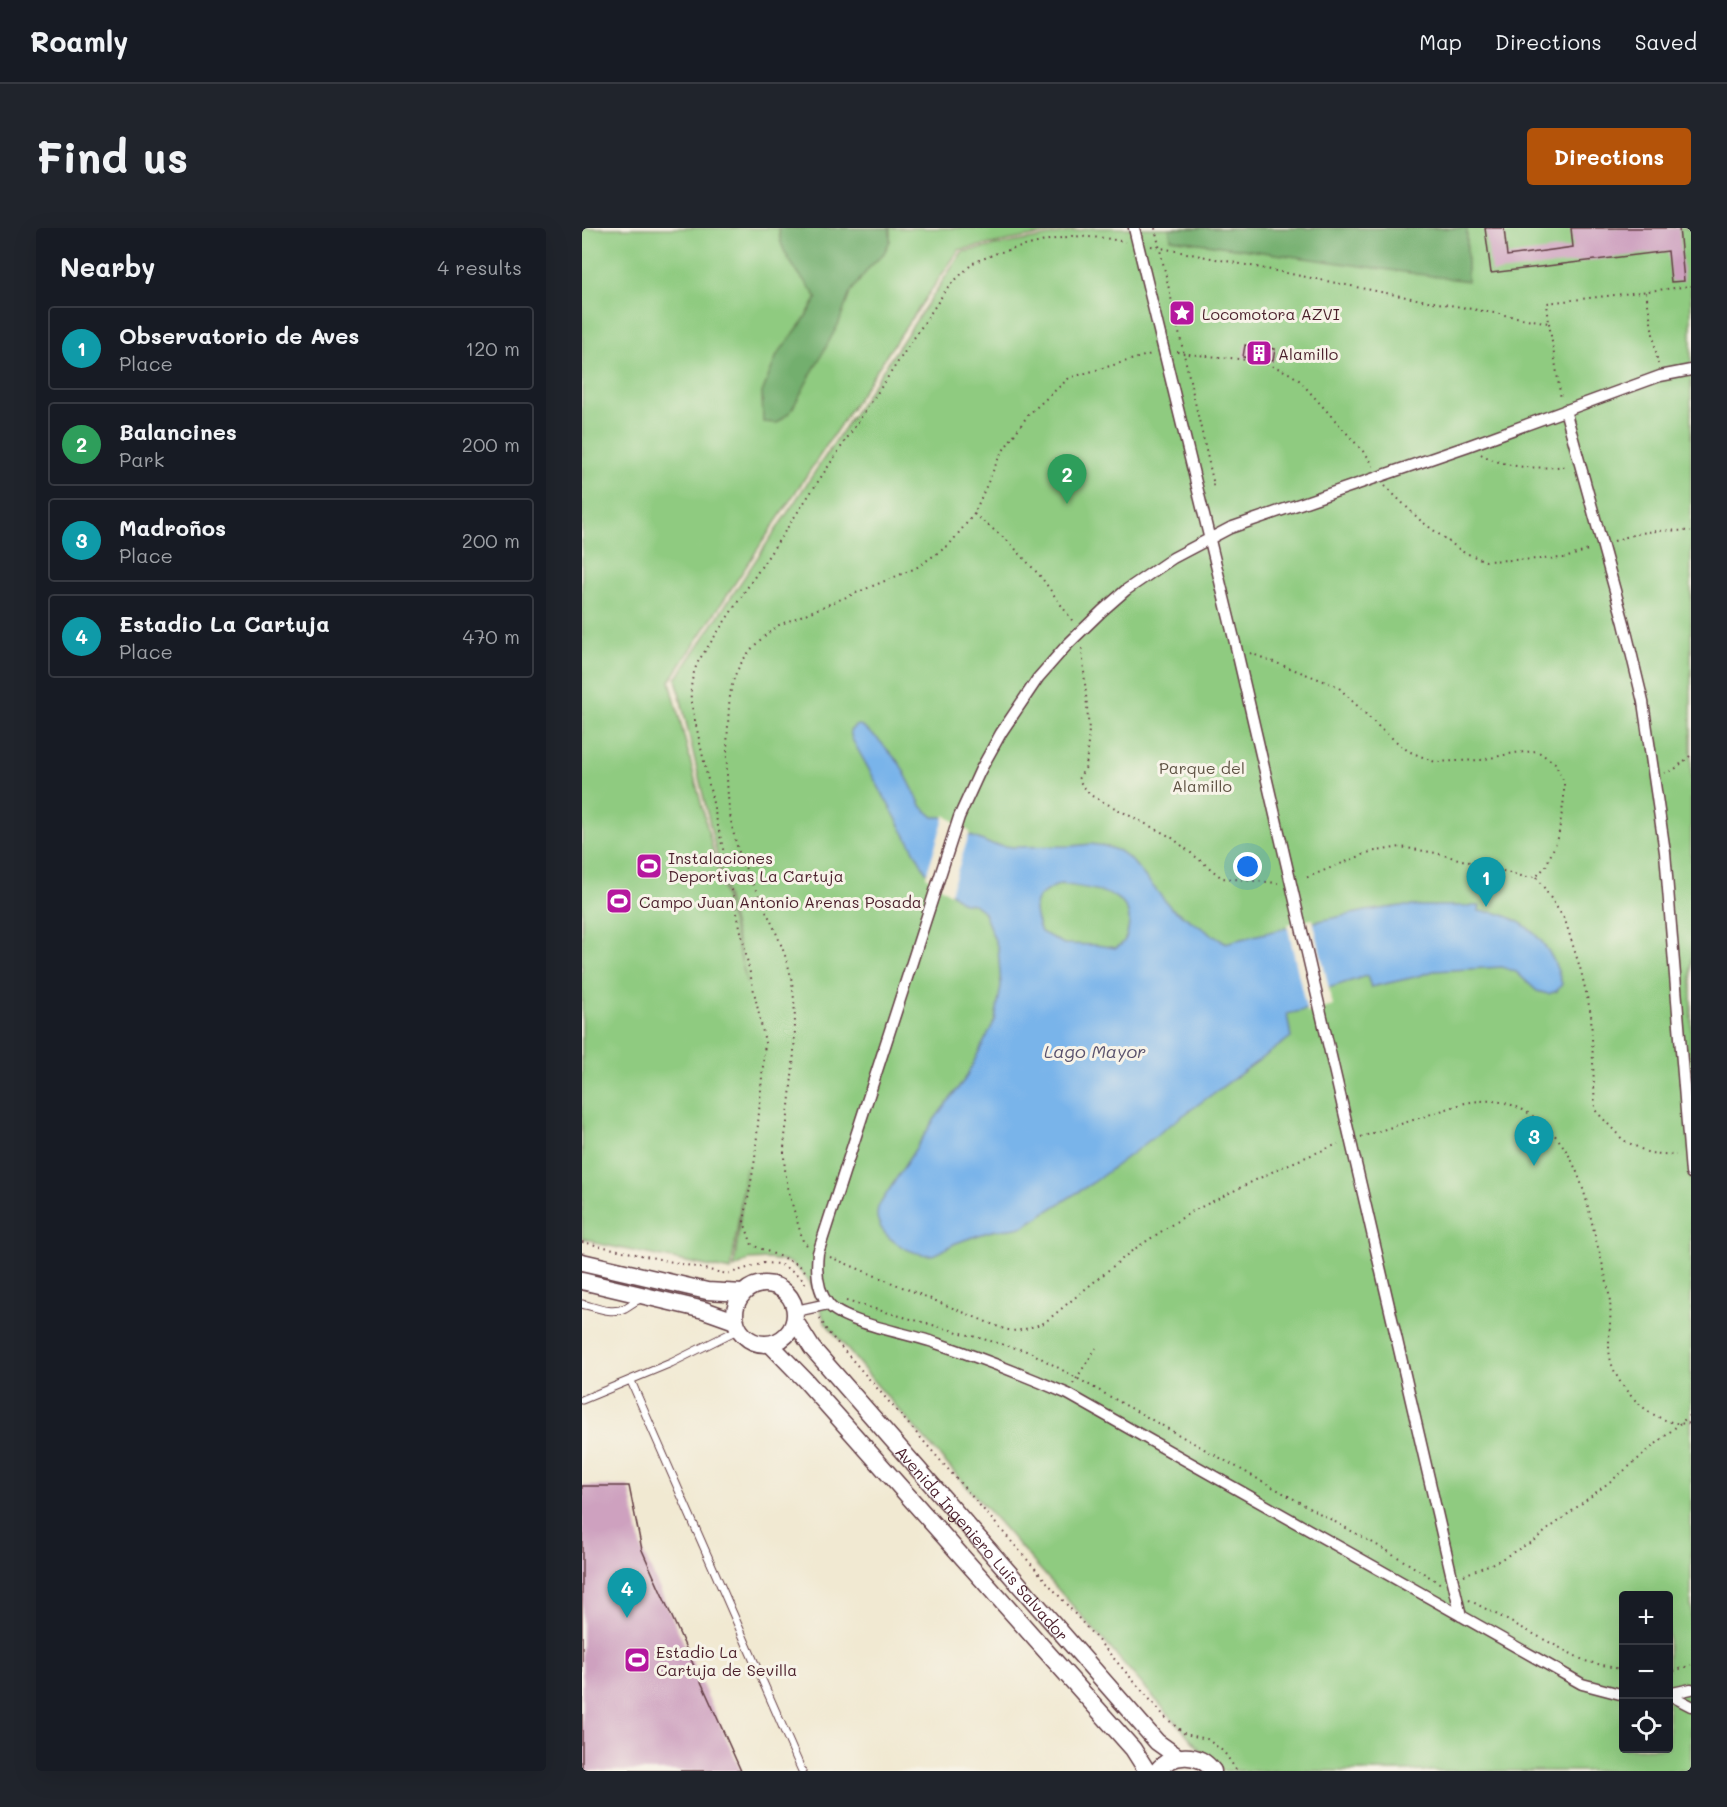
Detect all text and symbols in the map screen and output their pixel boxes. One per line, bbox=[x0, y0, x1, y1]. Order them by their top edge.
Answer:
text: Roamly bbox=[30, 23, 129, 59]
text: Map bbox=[1419, 28, 1462, 55]
text: Directions bbox=[1495, 28, 1602, 55]
text: Saved bbox=[1635, 28, 1697, 55]
button: Directions bbox=[1527, 128, 1691, 185]
text: Find us bbox=[36, 129, 188, 184]
text: Nearby bbox=[60, 250, 155, 284]
text: 4 results bbox=[437, 254, 522, 280]
place icon: Locomotora AZVI bbox=[1167, 298, 1197, 328]
place label: Locomotora AZVI bbox=[1202, 303, 1340, 324]
text: Observatorio de Aves bbox=[119, 321, 359, 350]
text: 1 bbox=[77, 335, 86, 361]
text: 120 m bbox=[465, 335, 520, 361]
building icon: Alamillo bbox=[1244, 338, 1274, 368]
place label: Alamillo bbox=[1278, 343, 1338, 364]
text: Place bbox=[119, 350, 173, 376]
text: Balancines bbox=[119, 417, 237, 446]
text: 2 bbox=[76, 431, 87, 457]
text: 200 m bbox=[462, 431, 520, 457]
text: Park bbox=[119, 446, 164, 472]
pin: 2 bbox=[1048, 454, 1086, 504]
text: Madroños bbox=[119, 513, 226, 542]
text: 3 bbox=[76, 527, 88, 553]
text: 200 m bbox=[462, 527, 520, 553]
text: Place bbox=[119, 542, 173, 568]
text: Estadio La Cartuja bbox=[119, 609, 330, 638]
text: 4 bbox=[75, 623, 88, 649]
text: 470 m bbox=[462, 623, 520, 649]
text: Place bbox=[119, 638, 173, 664]
park label: Parque del Alamillo bbox=[1159, 757, 1245, 796]
place label: Instalaciones Deportivas La Cartuja bbox=[668, 847, 844, 886]
sports icon: Instalaciones Deportivas La Cartuja bbox=[634, 851, 664, 881]
your location bbox=[1233, 852, 1262, 881]
pin: 1 bbox=[1466, 858, 1506, 907]
sports icon: Campo Juan Antonio Arenas Posada bbox=[604, 886, 634, 916]
place label: Campo Juan Antonio Arenas Posada bbox=[639, 891, 922, 912]
water label: Lago Mayor bbox=[1044, 1039, 1146, 1063]
pin: 3 bbox=[1514, 1116, 1554, 1166]
street label: Avenida Ingeniero Luis Salvador bbox=[892, 1441, 1074, 1645]
pin: 4 bbox=[608, 1568, 646, 1618]
map controls bbox=[1619, 1591, 1673, 1753]
button: + bbox=[1619, 1591, 1673, 1645]
place label: Estadio La Cartuja de Sevilla bbox=[656, 1641, 797, 1680]
sports icon: Estadio La Cartuja de Sevilla bbox=[622, 1645, 652, 1675]
button: − bbox=[1619, 1645, 1673, 1699]
button: locate bbox=[1619, 1699, 1673, 1753]

